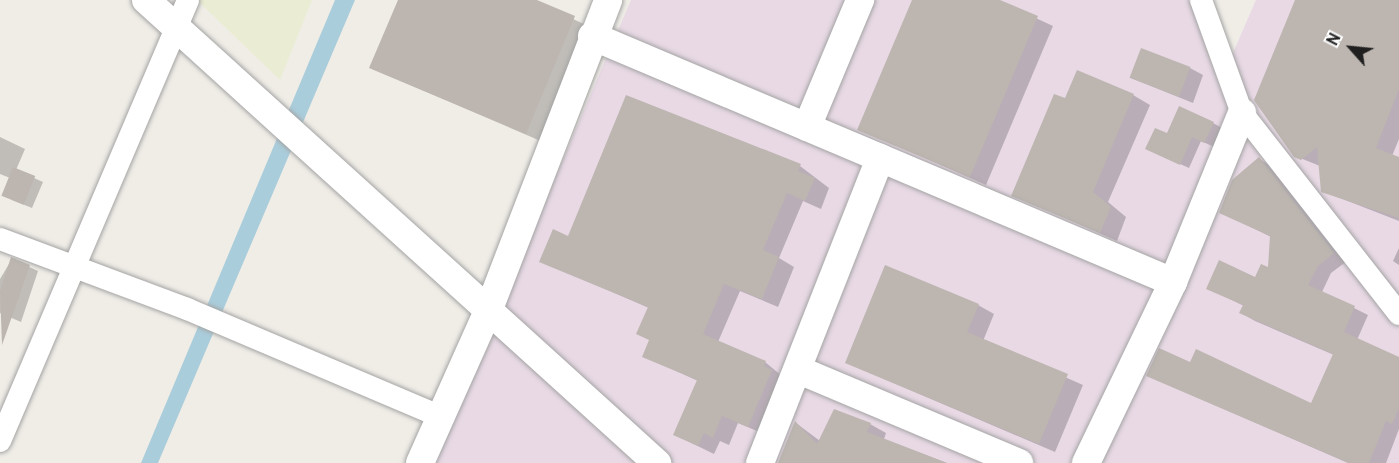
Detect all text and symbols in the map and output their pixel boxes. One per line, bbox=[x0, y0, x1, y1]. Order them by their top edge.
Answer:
north arrow bbox=[1321, 18, 1381, 78]
text: N bbox=[1323, 30, 1346, 49]

